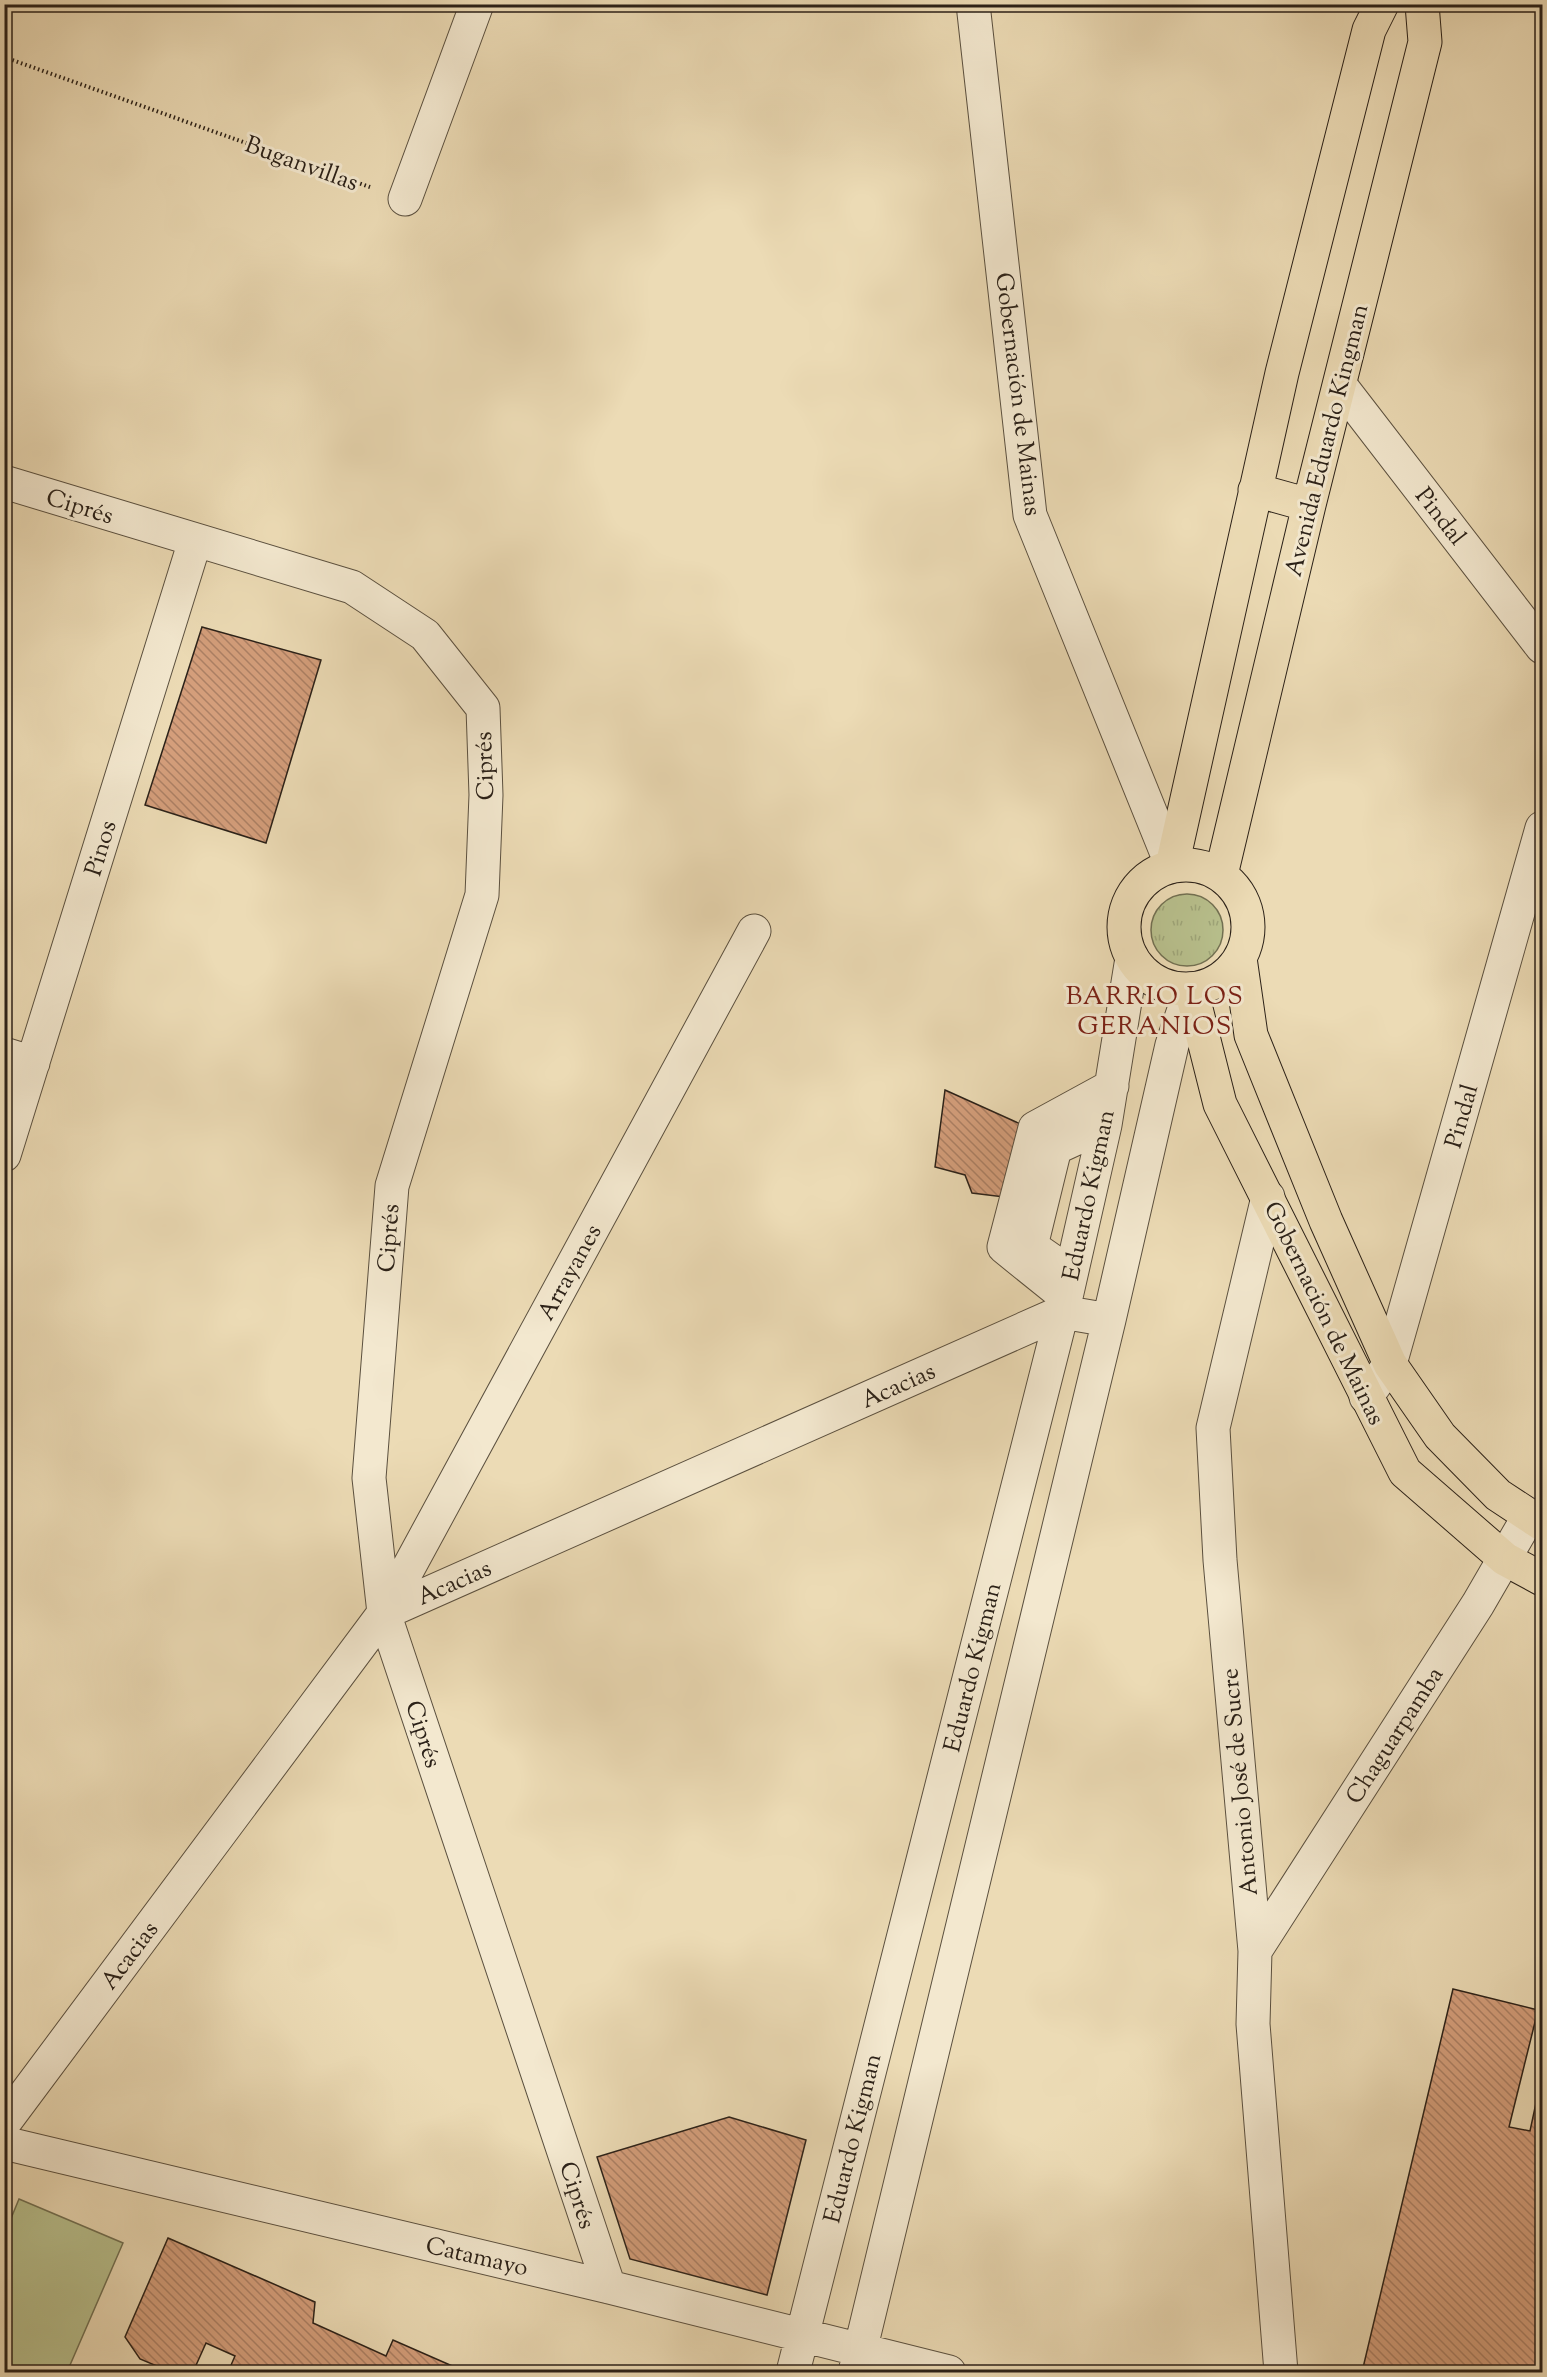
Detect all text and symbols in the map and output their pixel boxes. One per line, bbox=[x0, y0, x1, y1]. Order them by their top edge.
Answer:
street label: Buganvillas bbox=[240, 129, 363, 201]
street label: Gobernación de Mainas bbox=[985, 271, 1049, 518]
street label: Avenida Eduardo Kingman bbox=[1278, 301, 1378, 580]
street label: Pindal bbox=[1406, 481, 1473, 554]
street label: Ciprés bbox=[42, 482, 117, 534]
street label: Ciprés bbox=[468, 731, 504, 801]
street label: Pinos bbox=[77, 817, 126, 881]
district label: BARRIO LOS GERANIOS bbox=[1066, 979, 1244, 1046]
street label: Pindal bbox=[1438, 1080, 1488, 1153]
street label: Eduardo Kigman bbox=[1055, 1107, 1125, 1284]
street label: Gobernación de Mainas bbox=[1254, 1196, 1392, 1431]
street label: Ciprés bbox=[371, 1203, 409, 1274]
street label: Arrayanes bbox=[530, 1219, 611, 1327]
street label: Acacias bbox=[856, 1355, 941, 1418]
street label: Acacias bbox=[412, 1552, 497, 1615]
street label: Eduardo Kigman bbox=[936, 1579, 1011, 1756]
street label: Chaguarpamba bbox=[1338, 1661, 1453, 1811]
street label: Antonio José de Sucre bbox=[1214, 1667, 1268, 1897]
street label: Ciprés bbox=[395, 1697, 449, 1773]
street label: Acacias bbox=[94, 1915, 168, 1998]
street label: Eduardo Kigman bbox=[816, 2050, 891, 2227]
street label: Ciprés bbox=[549, 2158, 603, 2234]
street label: Catamayo bbox=[422, 2230, 531, 2286]

